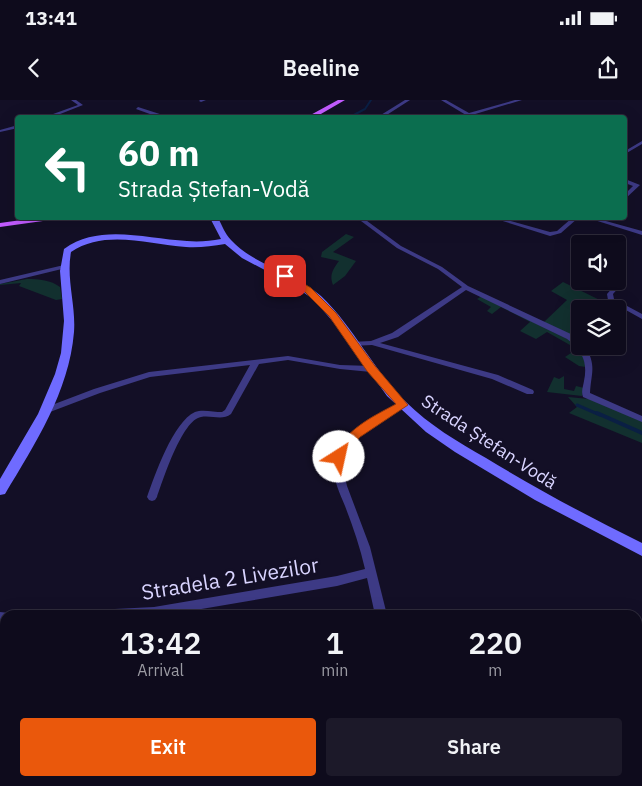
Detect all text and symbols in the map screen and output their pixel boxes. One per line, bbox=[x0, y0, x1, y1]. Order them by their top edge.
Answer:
text: 13:41 bbox=[25, 6, 77, 30]
text: Beeline bbox=[283, 53, 359, 82]
icon: back bbox=[20, 54, 48, 82]
icon: share bbox=[594, 54, 622, 82]
text: 60 m bbox=[118, 130, 200, 176]
icon: left bbox=[35, 135, 100, 200]
text: Strada Ștefan-Vodă bbox=[118, 174, 310, 203]
map controls bbox=[571, 235, 626, 355]
button: sound bbox=[571, 235, 626, 290]
pin bbox=[264, 255, 306, 297]
icon: arrive bbox=[271, 262, 299, 290]
button: layers bbox=[571, 300, 626, 355]
street label: Strada Ștefan-Vodă bbox=[417, 389, 562, 494]
position arrow bbox=[312, 430, 364, 482]
street label: Stradela 2 Livezilor bbox=[139, 550, 321, 606]
text: 13:42 bbox=[120, 623, 201, 662]
text: 1 bbox=[326, 623, 344, 662]
text: 220 bbox=[468, 623, 522, 662]
text: Arrival bbox=[137, 660, 184, 680]
text: min bbox=[321, 660, 348, 680]
text: m bbox=[488, 660, 502, 680]
button: Exit bbox=[20, 718, 316, 776]
button: Share bbox=[326, 718, 622, 776]

